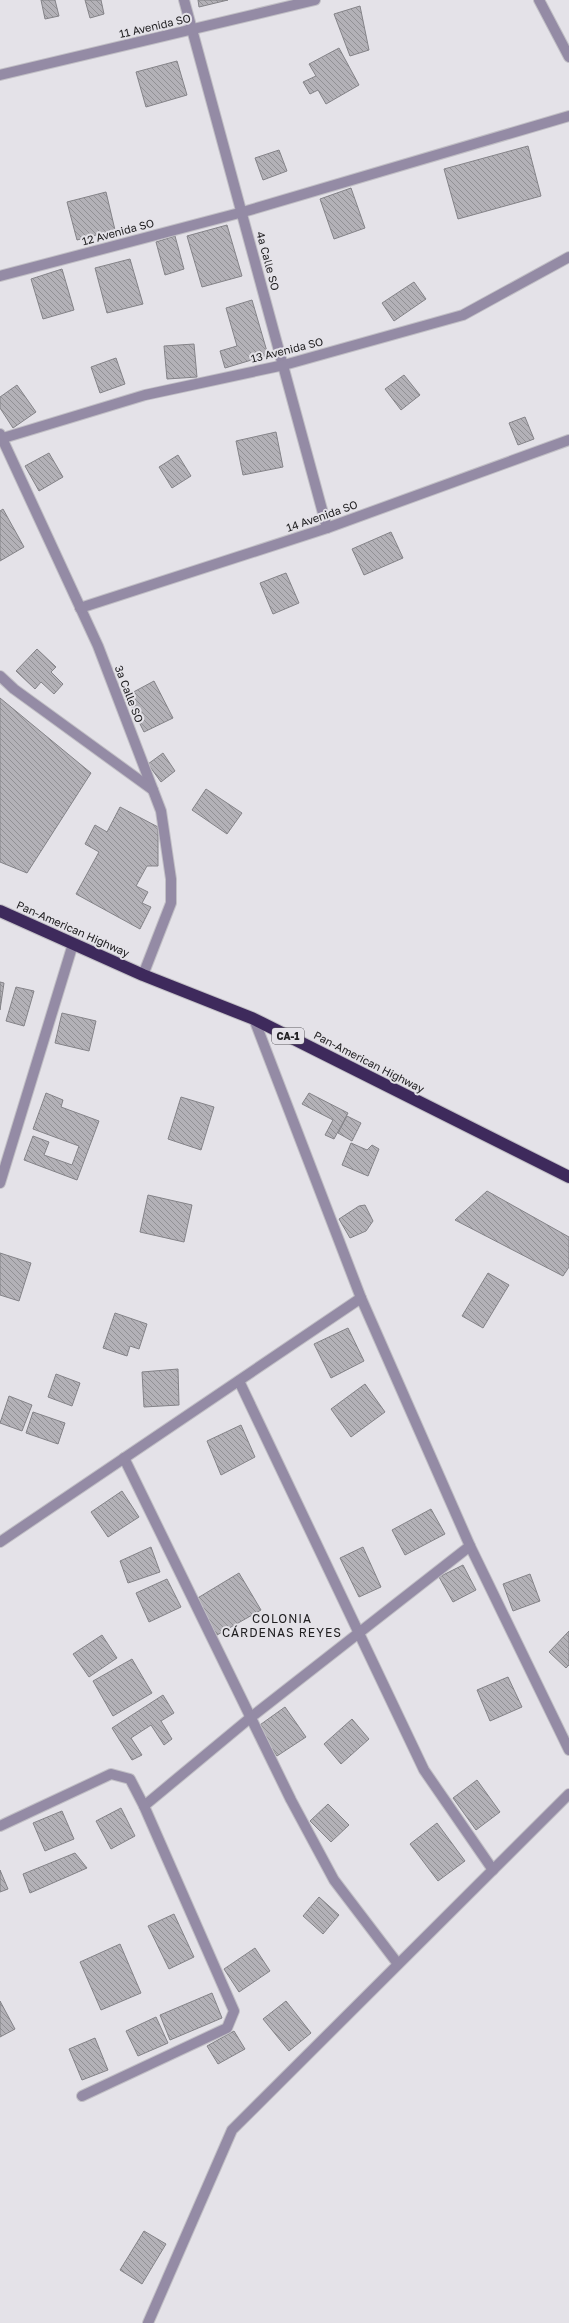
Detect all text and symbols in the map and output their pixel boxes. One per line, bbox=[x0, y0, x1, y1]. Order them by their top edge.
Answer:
street label: 11 Avenida SO bbox=[118, 11, 192, 40]
street label: 12 Avenida SO bbox=[80, 216, 155, 247]
street label: 4a Calle SO bbox=[254, 230, 283, 292]
street label: 13 Avenida SO bbox=[249, 334, 324, 365]
street label: 14 Avenida SO bbox=[285, 497, 359, 534]
street label: 3a Calle SO bbox=[113, 663, 146, 724]
street label: Pan-American Highway bbox=[15, 898, 132, 959]
road number: CA-1 bbox=[272, 1028, 304, 1044]
street label: Pan-American Highway bbox=[312, 1028, 427, 1095]
district label: COLONIA CÁRDENAS REYES bbox=[222, 1611, 342, 1640]

